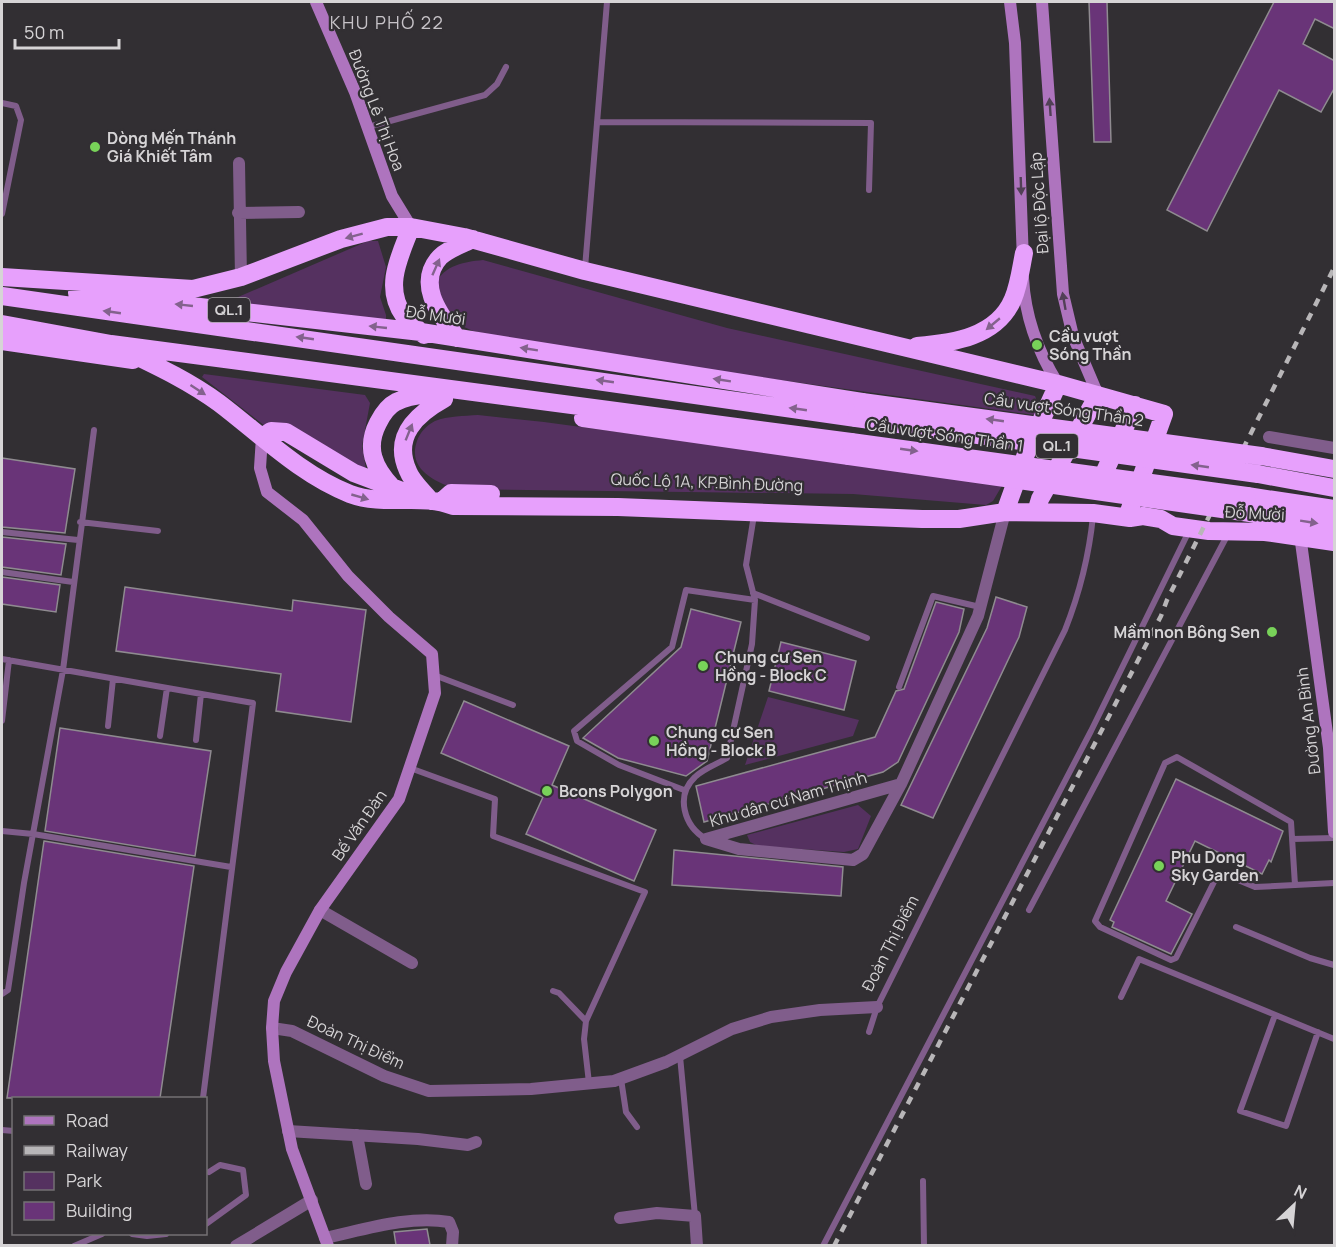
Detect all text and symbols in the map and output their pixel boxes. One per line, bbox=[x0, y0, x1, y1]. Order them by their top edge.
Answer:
district label: KHU PHỐ 22 bbox=[330, 9, 444, 34]
scale bar bbox=[15, 12, 118, 50]
text: 50 m bbox=[24, 20, 64, 44]
street label: Đường Lê Thị Hoa bbox=[344, 46, 410, 174]
one-way arrow bbox=[1045, 97, 1054, 116]
place label: Dòng Mến Thánh Giá Khiết Tâm bbox=[107, 127, 236, 167]
marker: Dòng Mến Thánh Giá Khiết Tâm bbox=[88, 140, 102, 154]
street label: Đại lộ Độc Lập bbox=[1024, 152, 1054, 254]
one-way arrow bbox=[1016, 176, 1025, 195]
one-way arrow bbox=[345, 231, 363, 241]
one-way arrow bbox=[431, 259, 440, 276]
one-way arrow bbox=[1059, 291, 1068, 310]
road number: QL.1 bbox=[208, 298, 250, 322]
one-way arrow bbox=[175, 300, 194, 310]
street label: Đỗ Mười bbox=[405, 300, 467, 330]
one-way arrow bbox=[103, 307, 122, 316]
one-way arrow bbox=[986, 317, 1001, 330]
one-way arrow bbox=[368, 322, 387, 332]
place label: Cầu vượt Sóng Thần bbox=[1049, 325, 1131, 365]
one-way arrow bbox=[296, 334, 315, 343]
marker: Cầu vượt Sóng Thần bbox=[1030, 338, 1044, 352]
one-way arrow bbox=[519, 344, 538, 353]
one-way arrow bbox=[712, 375, 731, 384]
one-way arrow bbox=[595, 377, 614, 386]
one-way arrow bbox=[190, 384, 206, 395]
street label: Cầu vượt Sóng Thần 2 bbox=[983, 387, 1145, 431]
one-way arrow bbox=[788, 405, 807, 414]
street label: Cầu vượt Sóng Thần 1 bbox=[865, 413, 1025, 457]
one-way arrow bbox=[985, 415, 1004, 424]
one-way arrow bbox=[404, 422, 414, 440]
road number: QL.1 bbox=[1036, 434, 1078, 458]
one-way arrow bbox=[900, 445, 919, 454]
one-way arrow bbox=[1191, 462, 1210, 471]
street label: Quốc Lộ 1A, KP.Bình Đường bbox=[610, 468, 804, 496]
one-way arrow bbox=[351, 493, 369, 502]
street label: Đỗ Mười bbox=[1225, 500, 1285, 526]
one-way arrow bbox=[1300, 518, 1319, 527]
place label: Mầm non Bông Sen bbox=[1114, 621, 1260, 643]
marker: Mầm non Bông Sen bbox=[1265, 625, 1279, 639]
place label: Chung cư Sen Hồng - Block C bbox=[715, 646, 827, 686]
marker: Chung cư Sen Hồng - Block C bbox=[696, 659, 710, 673]
street label: Đường An Bình bbox=[1291, 666, 1325, 776]
place label: Chung cư Sen Hồng - Block B bbox=[666, 721, 776, 761]
marker: Chung cư Sen Hồng - Block B bbox=[647, 734, 661, 748]
street label: Khu dân cư Nam Thịnh bbox=[707, 766, 869, 832]
place label: Bcons Polygon bbox=[559, 780, 673, 802]
marker: Bcons Polygon bbox=[540, 784, 554, 798]
street label: Bế Văn Đàn bbox=[326, 785, 392, 865]
place label: Phu Dong Sky Garden bbox=[1171, 846, 1259, 886]
marker: Phu Dong Sky Garden bbox=[1152, 859, 1166, 873]
street label: Đoàn Thị Điểm bbox=[856, 891, 924, 995]
street label: Đoàn Thị Điểm bbox=[304, 1010, 408, 1074]
legend bbox=[12, 1097, 207, 1235]
text: Road bbox=[66, 1108, 109, 1132]
text: Railway bbox=[66, 1138, 128, 1162]
text: Park bbox=[66, 1168, 103, 1192]
north arrow bbox=[1264, 1175, 1324, 1235]
text: N bbox=[1291, 1179, 1311, 1204]
text: Building bbox=[66, 1198, 132, 1222]

